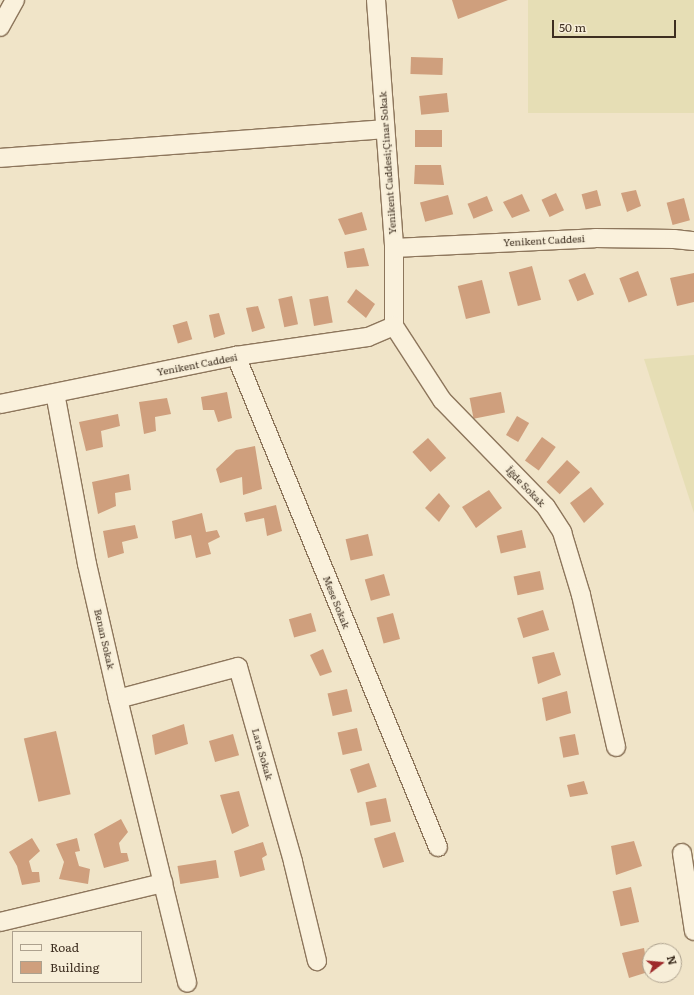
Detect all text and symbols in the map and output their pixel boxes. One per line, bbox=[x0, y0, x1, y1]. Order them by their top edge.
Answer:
scale bar bbox=[554, 12, 678, 38]
text: 50 m bbox=[559, 18, 586, 36]
street label: Yenikent Caddesi;Çinar Sokak bbox=[376, 91, 398, 235]
street label: Yenikent Caddesi bbox=[503, 232, 585, 248]
street label: Yenikent Caddesi bbox=[156, 350, 238, 378]
street label: İĝde Sokak bbox=[504, 463, 548, 509]
street label: Mese Sokak bbox=[321, 574, 353, 630]
street label: Benan Sokak bbox=[92, 608, 118, 670]
street label: Lara Sokak bbox=[250, 727, 276, 781]
legend bbox=[12, 931, 142, 983]
text: Road bbox=[50, 938, 79, 956]
north arrow bbox=[642, 943, 682, 983]
text: N bbox=[664, 953, 682, 967]
text: Building bbox=[50, 958, 99, 976]

